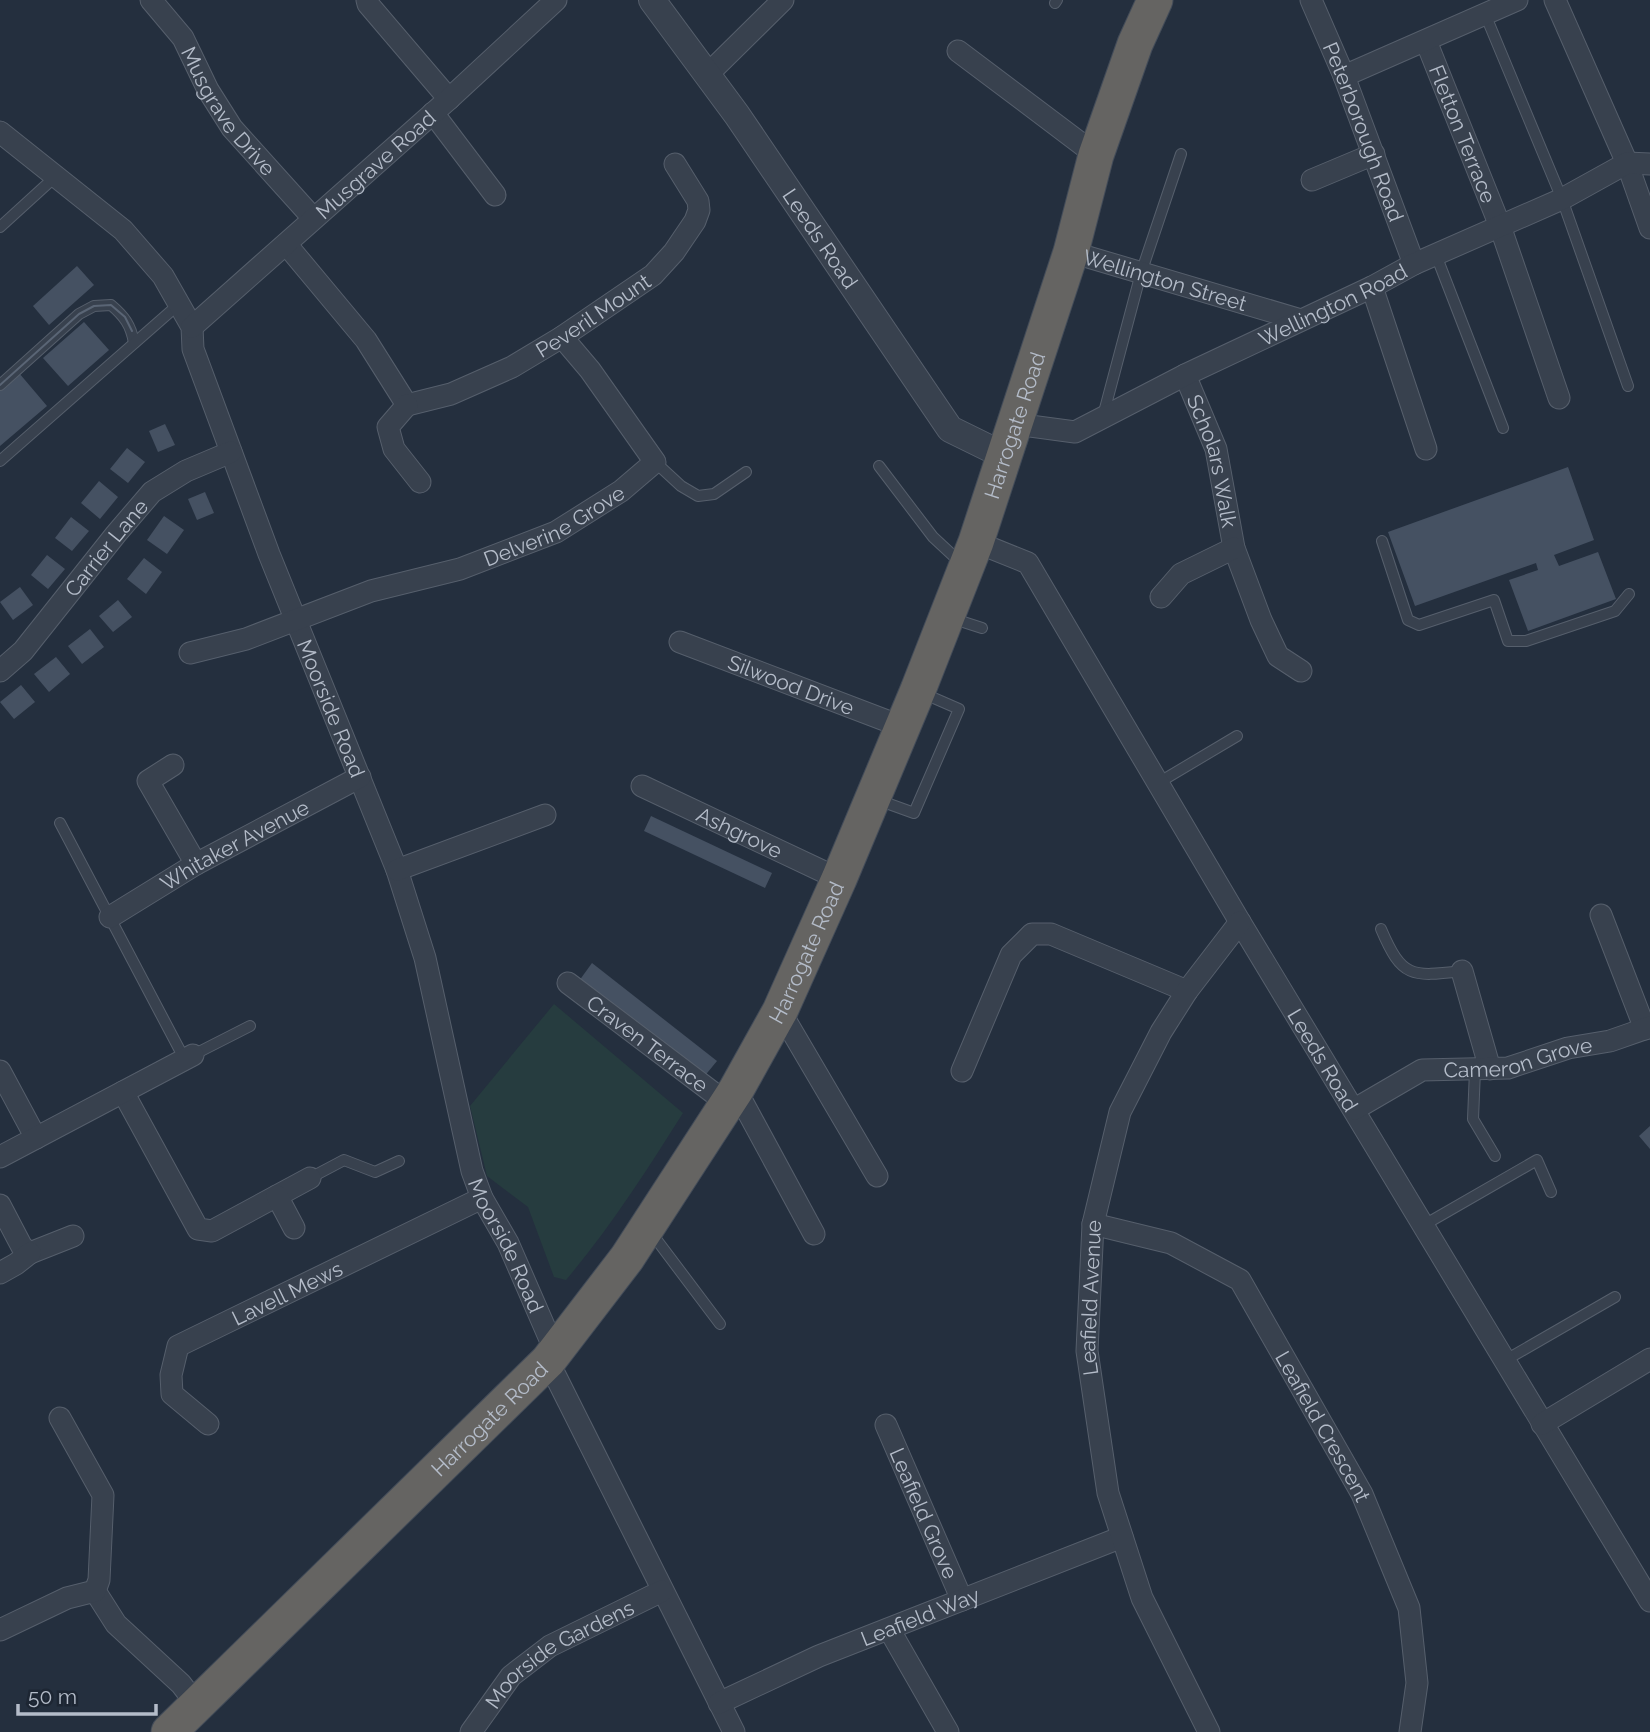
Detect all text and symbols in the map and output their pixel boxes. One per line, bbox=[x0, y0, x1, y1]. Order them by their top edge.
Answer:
street label: Peterborough Road bbox=[1318, 38, 1410, 225]
street label: Musgrave Drive bbox=[176, 42, 281, 180]
street label: Fletton Terrace bbox=[1424, 61, 1502, 206]
street label: Musgrave Road bbox=[310, 105, 440, 224]
street label: Leeds Road bbox=[778, 183, 863, 293]
street label: Wellington Street bbox=[1080, 244, 1250, 316]
street label: Wellington Road bbox=[1255, 258, 1411, 351]
street label: Peveril Mount bbox=[531, 268, 655, 362]
street label: Harrogate Road bbox=[979, 349, 1050, 502]
street label: Scholars Walk bbox=[1182, 391, 1243, 529]
street label: Delverine Grove bbox=[480, 480, 629, 571]
street label: Carrier Lane bbox=[59, 494, 153, 601]
street label: Moorside Road bbox=[292, 636, 371, 781]
street label: Silwood Drive bbox=[725, 649, 858, 720]
street label: Whitaker Avenue bbox=[156, 794, 313, 896]
street label: Ashgrove bbox=[693, 801, 786, 863]
street label: Harrogate Road bbox=[763, 877, 849, 1028]
street label: Craven Terrace bbox=[582, 989, 713, 1097]
street label: Leeds Road bbox=[1283, 1004, 1364, 1116]
street label: Cameron Grove bbox=[1443, 1032, 1594, 1082]
street label: Moorside Road bbox=[463, 1175, 549, 1316]
street label: Leafield Avenue bbox=[1074, 1219, 1106, 1377]
street label: Lavell Mews bbox=[228, 1255, 346, 1330]
street label: Leafield Crescent bbox=[1271, 1346, 1376, 1505]
street label: Harrogate Road bbox=[426, 1356, 553, 1481]
street label: Leafield Grove bbox=[885, 1444, 964, 1582]
street label: Leafield Way bbox=[857, 1582, 983, 1651]
street label: Moorside Gardens bbox=[480, 1594, 638, 1713]
scale bar bbox=[18, 1672, 156, 1716]
text: 50 m bbox=[28, 1684, 77, 1709]

